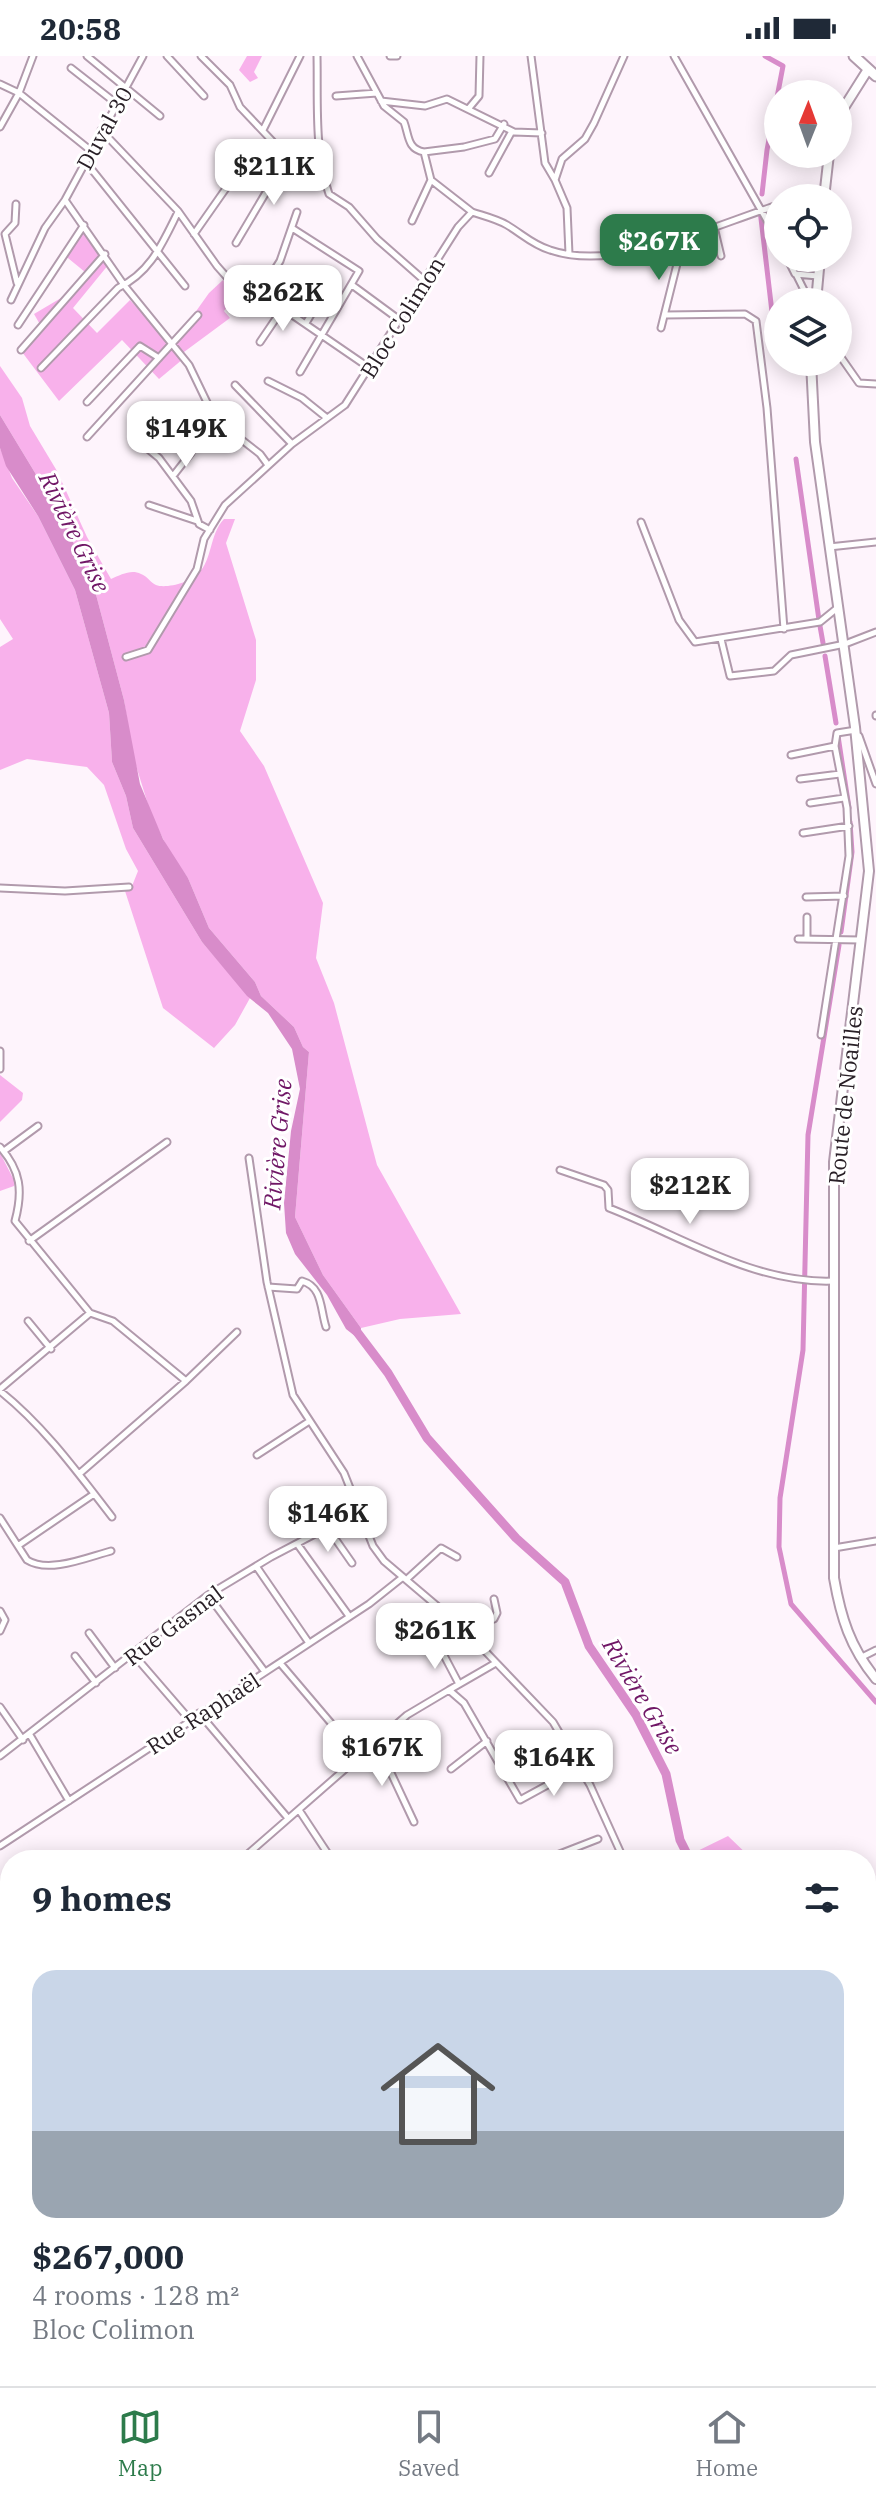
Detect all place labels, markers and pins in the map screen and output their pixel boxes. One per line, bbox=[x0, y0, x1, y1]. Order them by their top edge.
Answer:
pin: $211K bbox=[218, 139, 330, 207]
pin: $267K bbox=[603, 214, 715, 282]
pin: $262K bbox=[227, 265, 339, 333]
pin: $149K bbox=[130, 401, 242, 469]
pin: $212K bbox=[634, 1158, 746, 1226]
pin: $146K bbox=[272, 1486, 384, 1554]
pin: $261K bbox=[379, 1603, 491, 1671]
pin: $167K bbox=[326, 1720, 438, 1788]
pin: $164K bbox=[498, 1730, 610, 1798]

